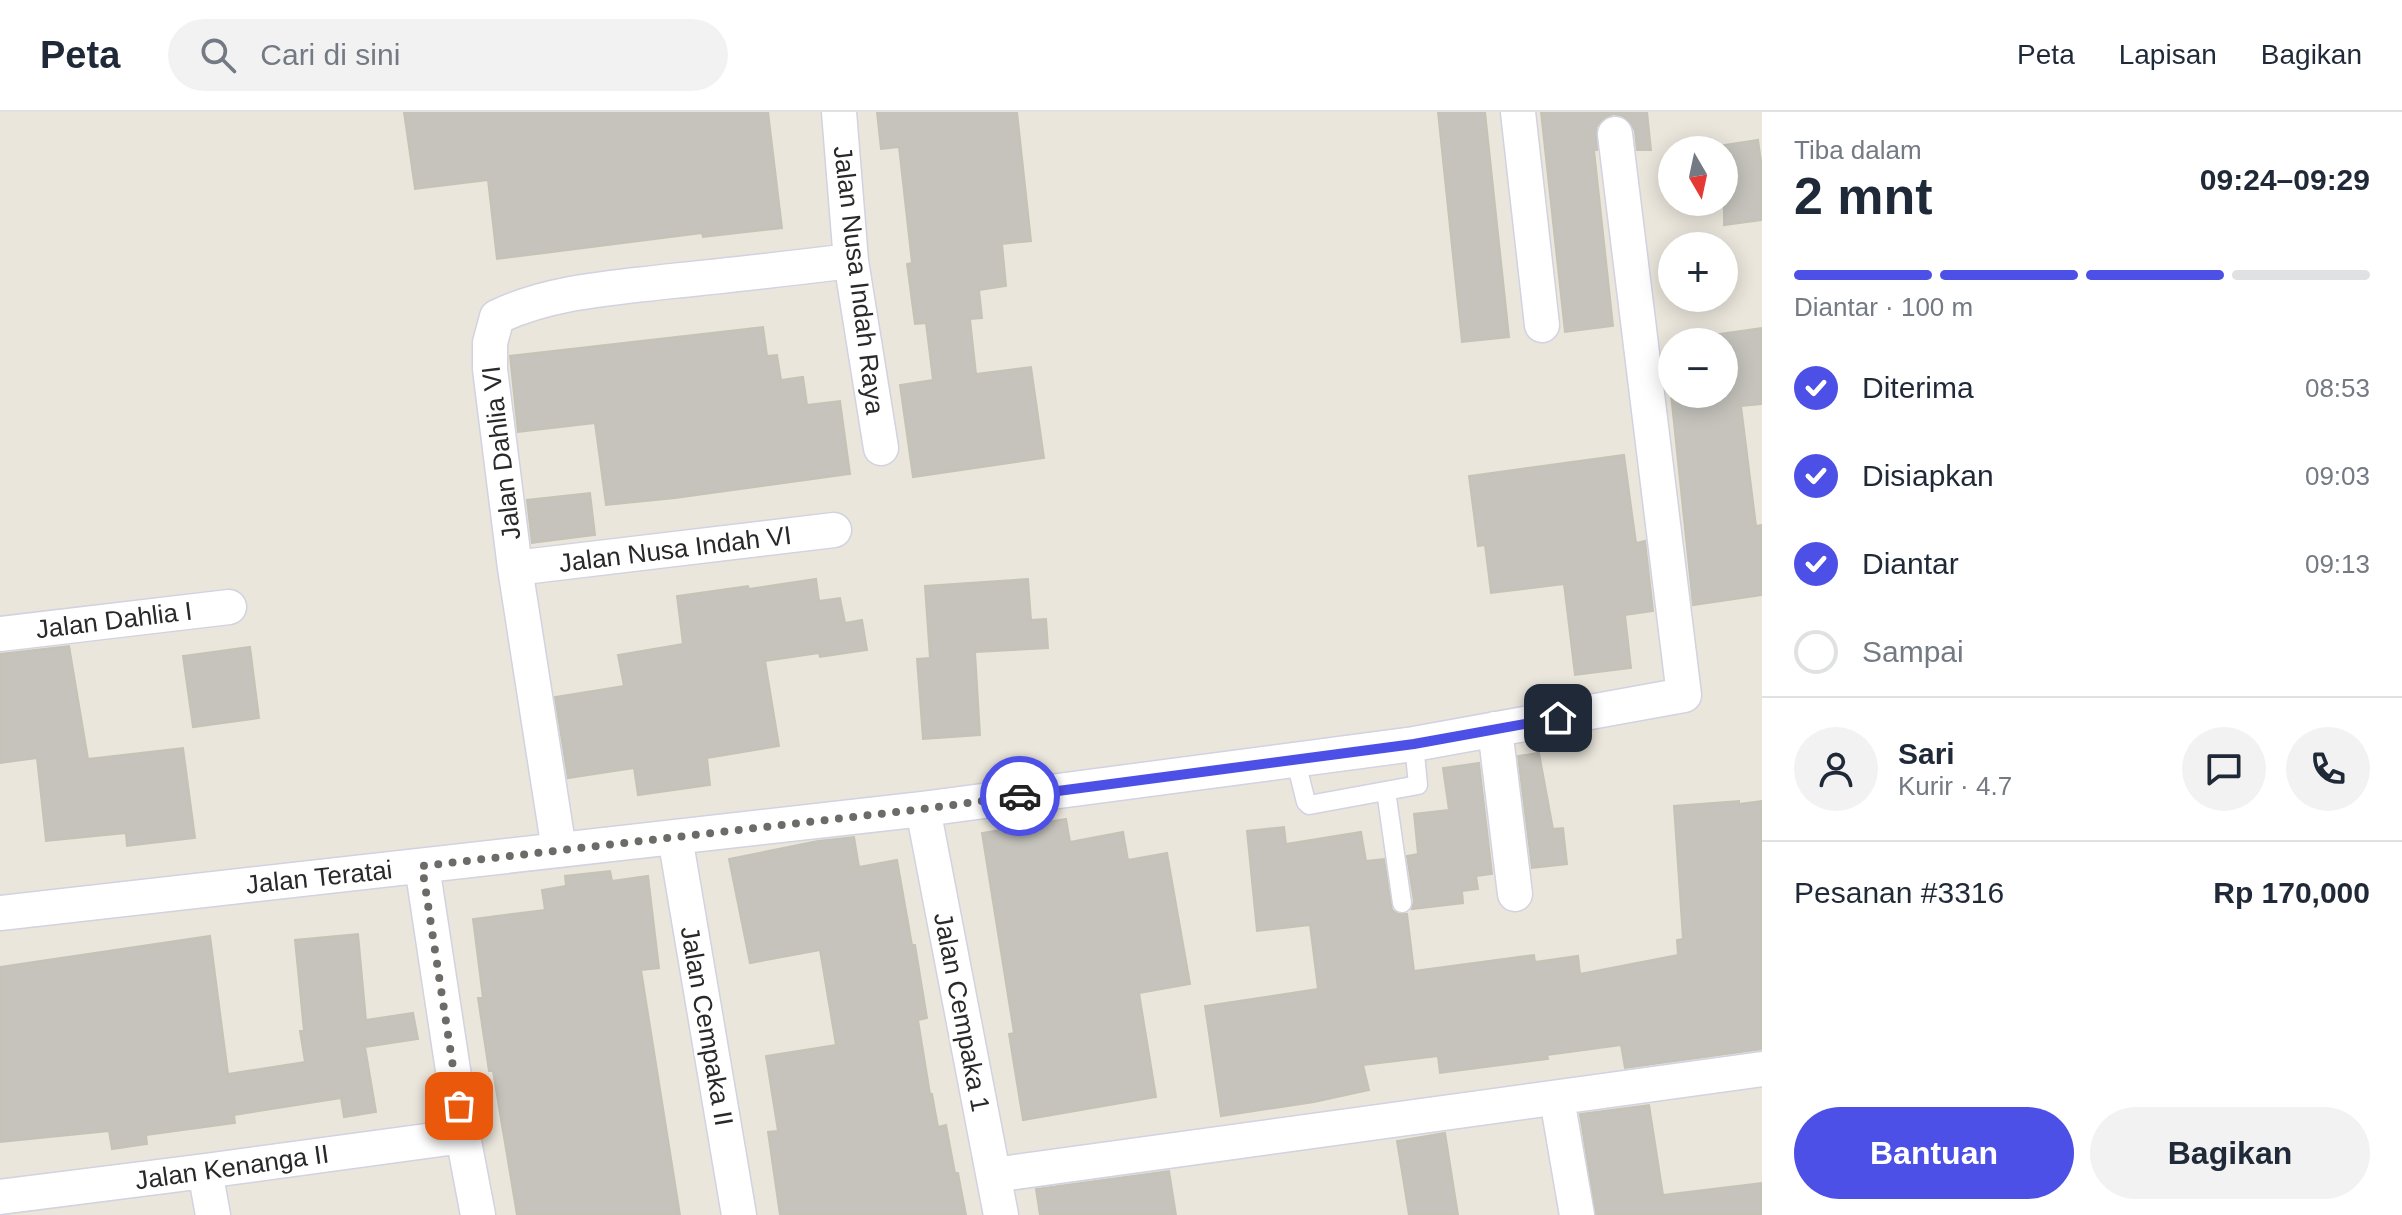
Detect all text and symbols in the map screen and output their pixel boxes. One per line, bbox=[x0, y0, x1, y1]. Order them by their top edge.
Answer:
search box bbox=[168, 19, 728, 91]
icon: search bbox=[196, 33, 240, 77]
text: Peta bbox=[40, 34, 120, 76]
text: Cari di sini bbox=[260, 38, 400, 71]
text: Peta bbox=[2017, 39, 2075, 70]
text: Lapisan bbox=[2119, 39, 2217, 70]
text: Bagikan bbox=[2261, 39, 2362, 70]
text: Tiba dalam bbox=[1794, 135, 1922, 165]
north arrow bbox=[1658, 136, 1738, 216]
map controls bbox=[1658, 136, 1738, 408]
street label: Jalan Nusa Indah Raya bbox=[828, 144, 890, 416]
text: 09:24–09:29 bbox=[2200, 163, 2370, 196]
text: 2 mnt bbox=[1794, 167, 1933, 225]
button: + bbox=[1658, 232, 1738, 312]
text: Diantar · 100 m bbox=[1794, 292, 1973, 322]
button: − bbox=[1658, 328, 1738, 408]
street label: Jalan Dahlia VI bbox=[475, 364, 527, 542]
icon: check bbox=[1794, 366, 1838, 410]
text: Diterima bbox=[1862, 371, 1974, 404]
text: 08:53 bbox=[2305, 373, 2370, 403]
icon: check bbox=[1794, 454, 1838, 498]
text: Disiapkan bbox=[1862, 459, 1994, 492]
text: 09:03 bbox=[2305, 461, 2370, 491]
street label: Jalan Nusa Indah VI bbox=[557, 520, 793, 578]
icon: check bbox=[1794, 542, 1838, 586]
text: Diantar bbox=[1862, 547, 1959, 580]
text: 09:13 bbox=[2305, 549, 2370, 579]
street label: Jalan Dahlia I bbox=[34, 596, 194, 644]
text: Sampai bbox=[1862, 635, 1964, 668]
pin bbox=[1524, 684, 1592, 752]
icon: home bbox=[1536, 696, 1580, 740]
button: person bbox=[1794, 727, 1878, 811]
button: chat bbox=[2182, 727, 2266, 811]
button: phone bbox=[2286, 727, 2370, 811]
text: Sari bbox=[1898, 737, 1955, 770]
courier bbox=[980, 756, 1060, 836]
text: Kurir · 4.7 bbox=[1898, 771, 2012, 801]
icon: car bbox=[998, 774, 1042, 818]
street label: Jalan Teratai bbox=[244, 854, 394, 900]
text: Pesanan #3316 bbox=[1794, 876, 2004, 909]
text: Rp 170,000 bbox=[2213, 876, 2370, 909]
street label: Jalan Cempaka 1 bbox=[928, 910, 996, 1114]
street label: Jalan Cempaka II bbox=[675, 924, 739, 1128]
pin bbox=[425, 1072, 493, 1140]
icon: bag bbox=[437, 1084, 481, 1128]
button: Bantuan bbox=[1794, 1107, 2074, 1199]
button: Bagikan bbox=[2090, 1107, 2370, 1199]
street label: Jalan Kenanga II bbox=[133, 1139, 331, 1195]

